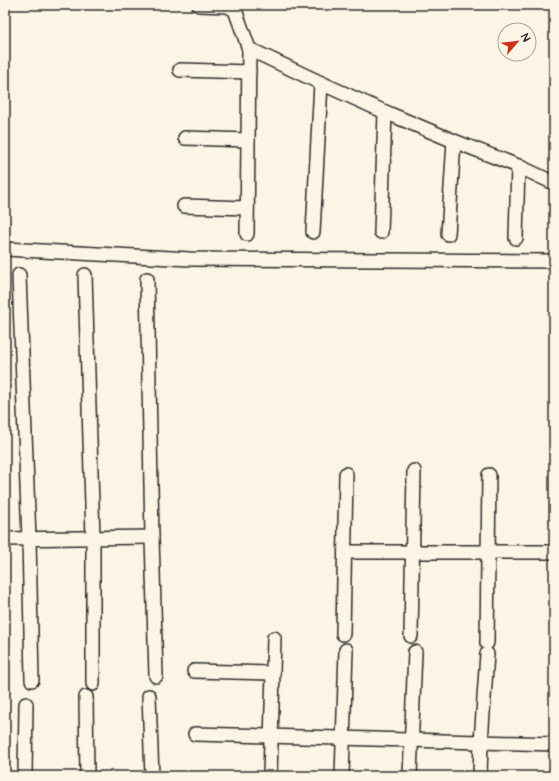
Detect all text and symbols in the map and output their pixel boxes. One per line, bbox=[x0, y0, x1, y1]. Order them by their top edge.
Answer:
north arrow bbox=[497, 22, 537, 62]
text: N bbox=[517, 31, 534, 44]

